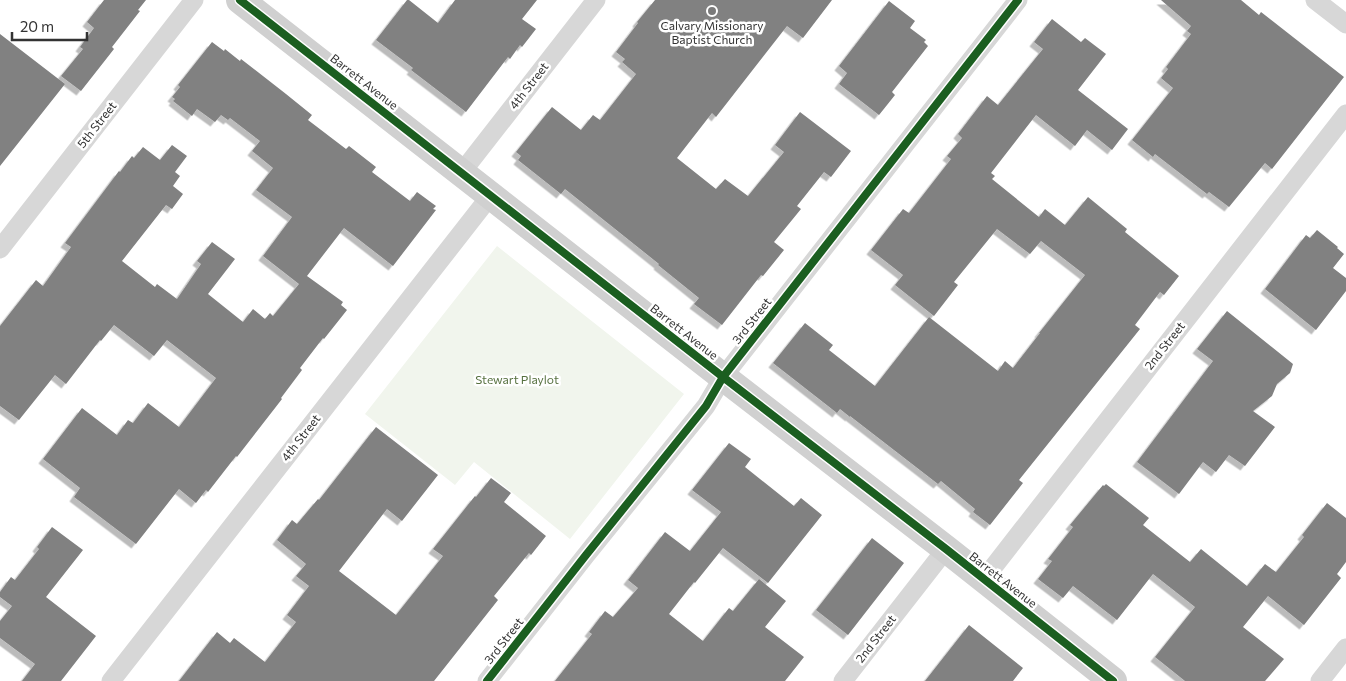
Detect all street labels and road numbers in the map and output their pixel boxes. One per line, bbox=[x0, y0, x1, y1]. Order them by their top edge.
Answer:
street label: Barrett Avenue bbox=[328, 51, 401, 112]
street label: 4th Street bbox=[506, 59, 551, 111]
street label: 5th Street bbox=[74, 98, 119, 150]
street label: 3rd Street bbox=[729, 295, 774, 346]
street label: Barrett Avenue bbox=[648, 301, 721, 362]
street label: 2nd Street bbox=[1141, 319, 1187, 372]
street label: 4th Street bbox=[278, 411, 323, 463]
street label: Barrett Avenue bbox=[967, 549, 1040, 610]
street label: 2nd Street bbox=[852, 612, 898, 665]
street label: 3rd Street bbox=[481, 615, 526, 666]

